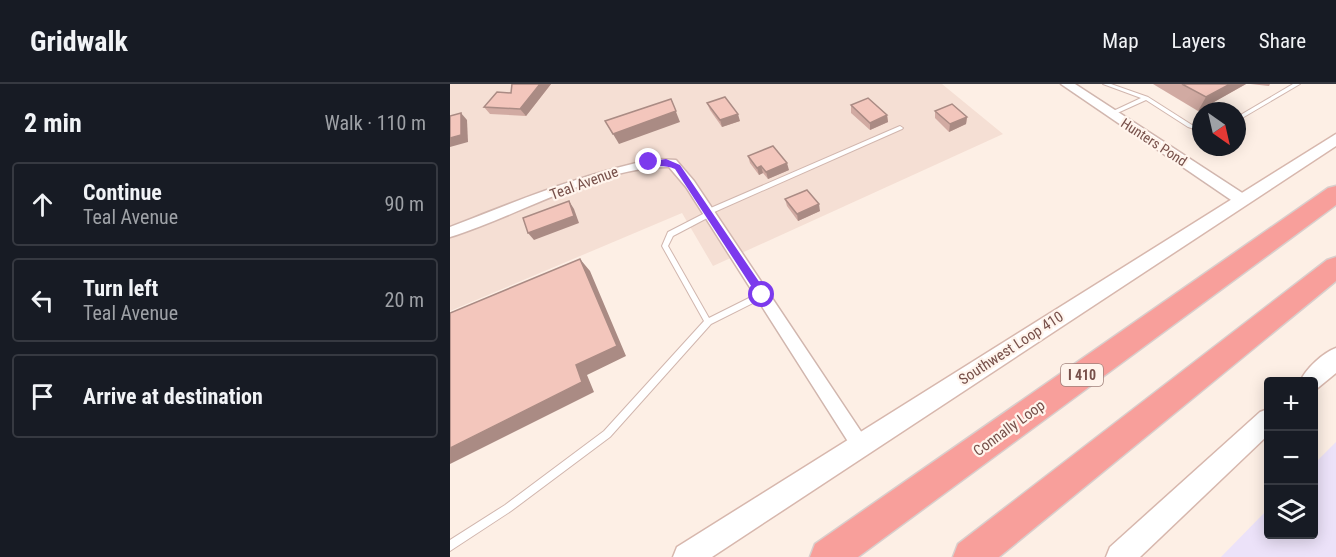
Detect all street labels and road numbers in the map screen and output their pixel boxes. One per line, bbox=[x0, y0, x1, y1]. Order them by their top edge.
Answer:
street label: Hunters Pond bbox=[1118, 115, 1190, 169]
street label: Teal Avenue bbox=[547, 162, 621, 204]
street label: Southwest Loop 410 bbox=[955, 308, 1067, 388]
road number: I 410 bbox=[1061, 364, 1103, 386]
street label: Connally Loop bbox=[970, 396, 1048, 460]

